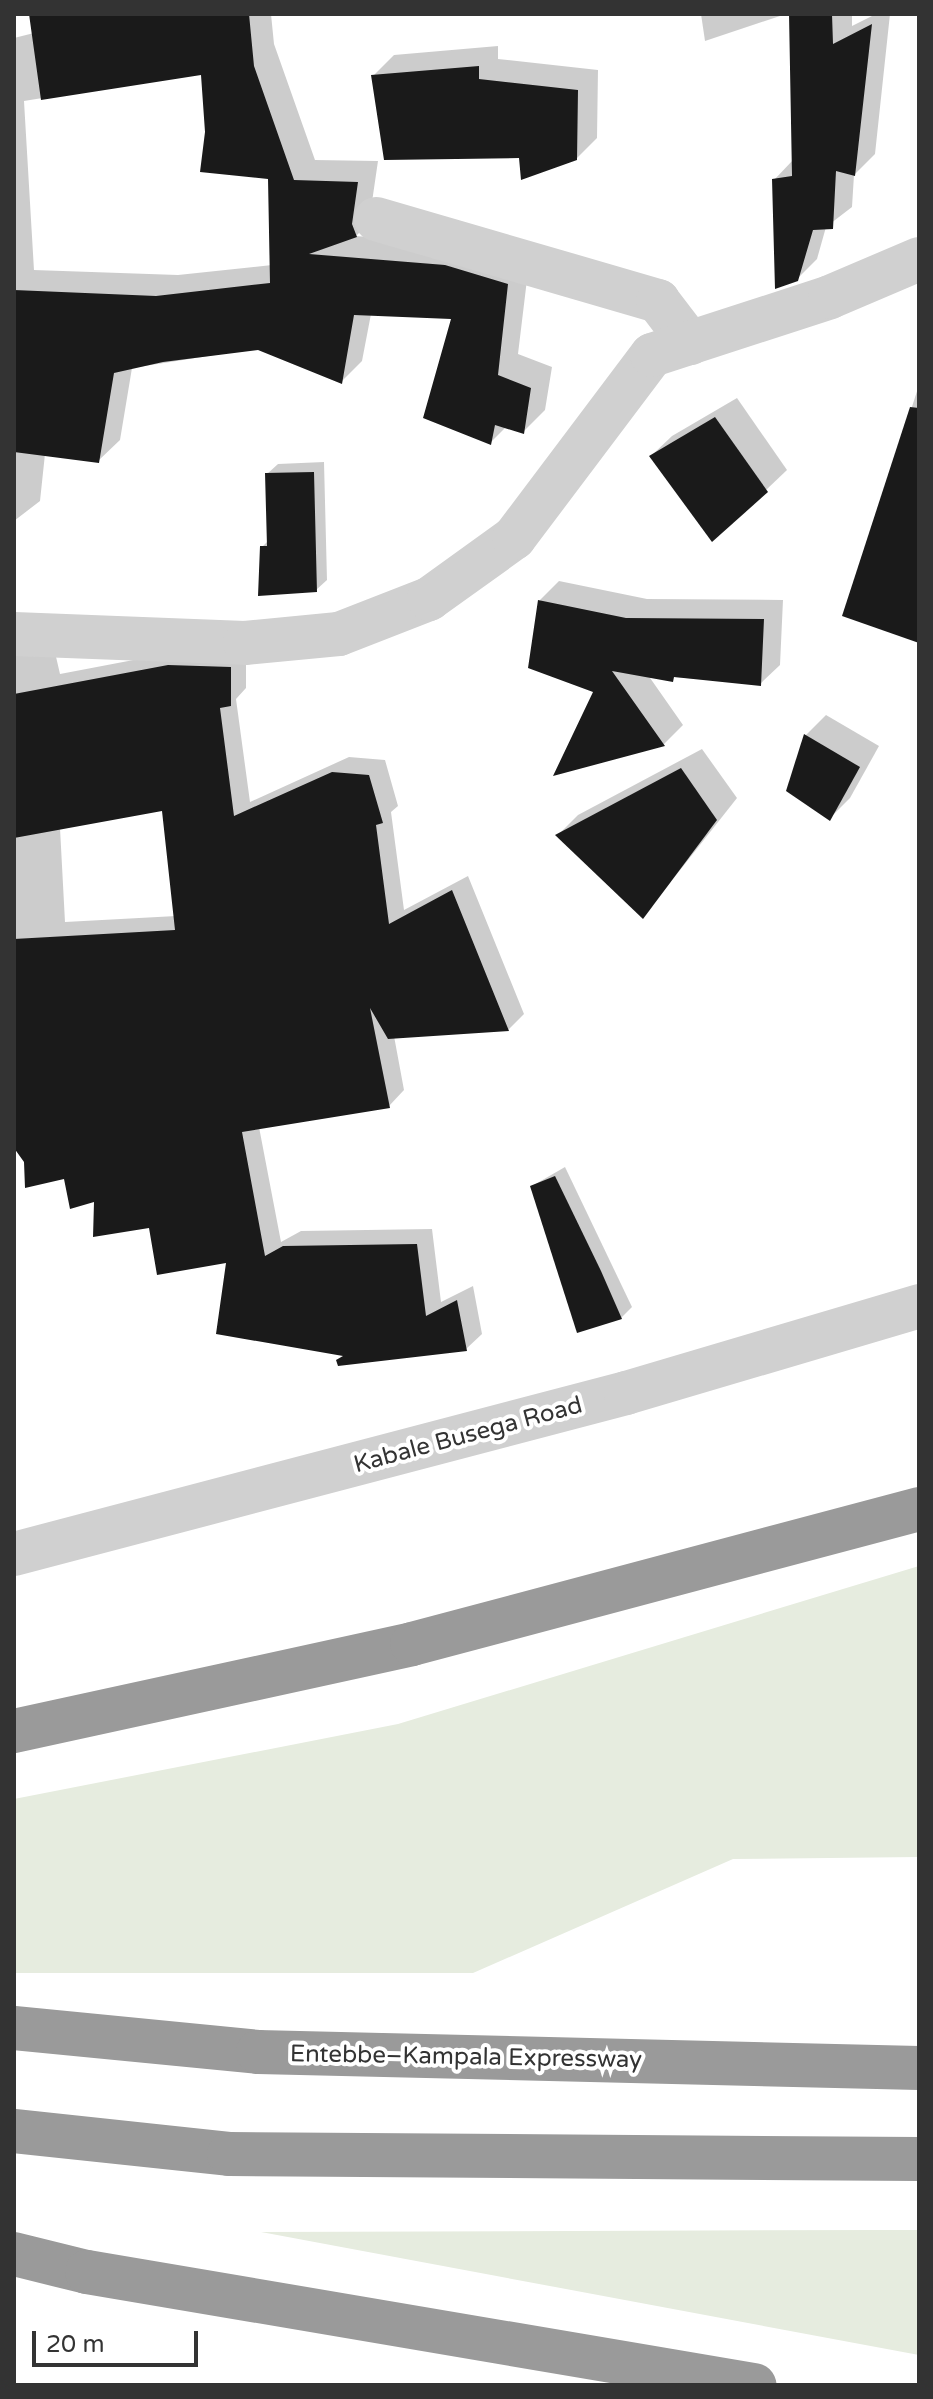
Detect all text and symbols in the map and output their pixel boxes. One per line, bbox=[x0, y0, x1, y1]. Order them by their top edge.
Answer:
street label: Kabale Busega Road bbox=[351, 1391, 585, 1479]
street label: Entebbe–Kampala Expressway bbox=[290, 2040, 642, 2074]
scale bar bbox=[36, 2315, 202, 2365]
text: 20 m bbox=[46, 2330, 104, 2359]

